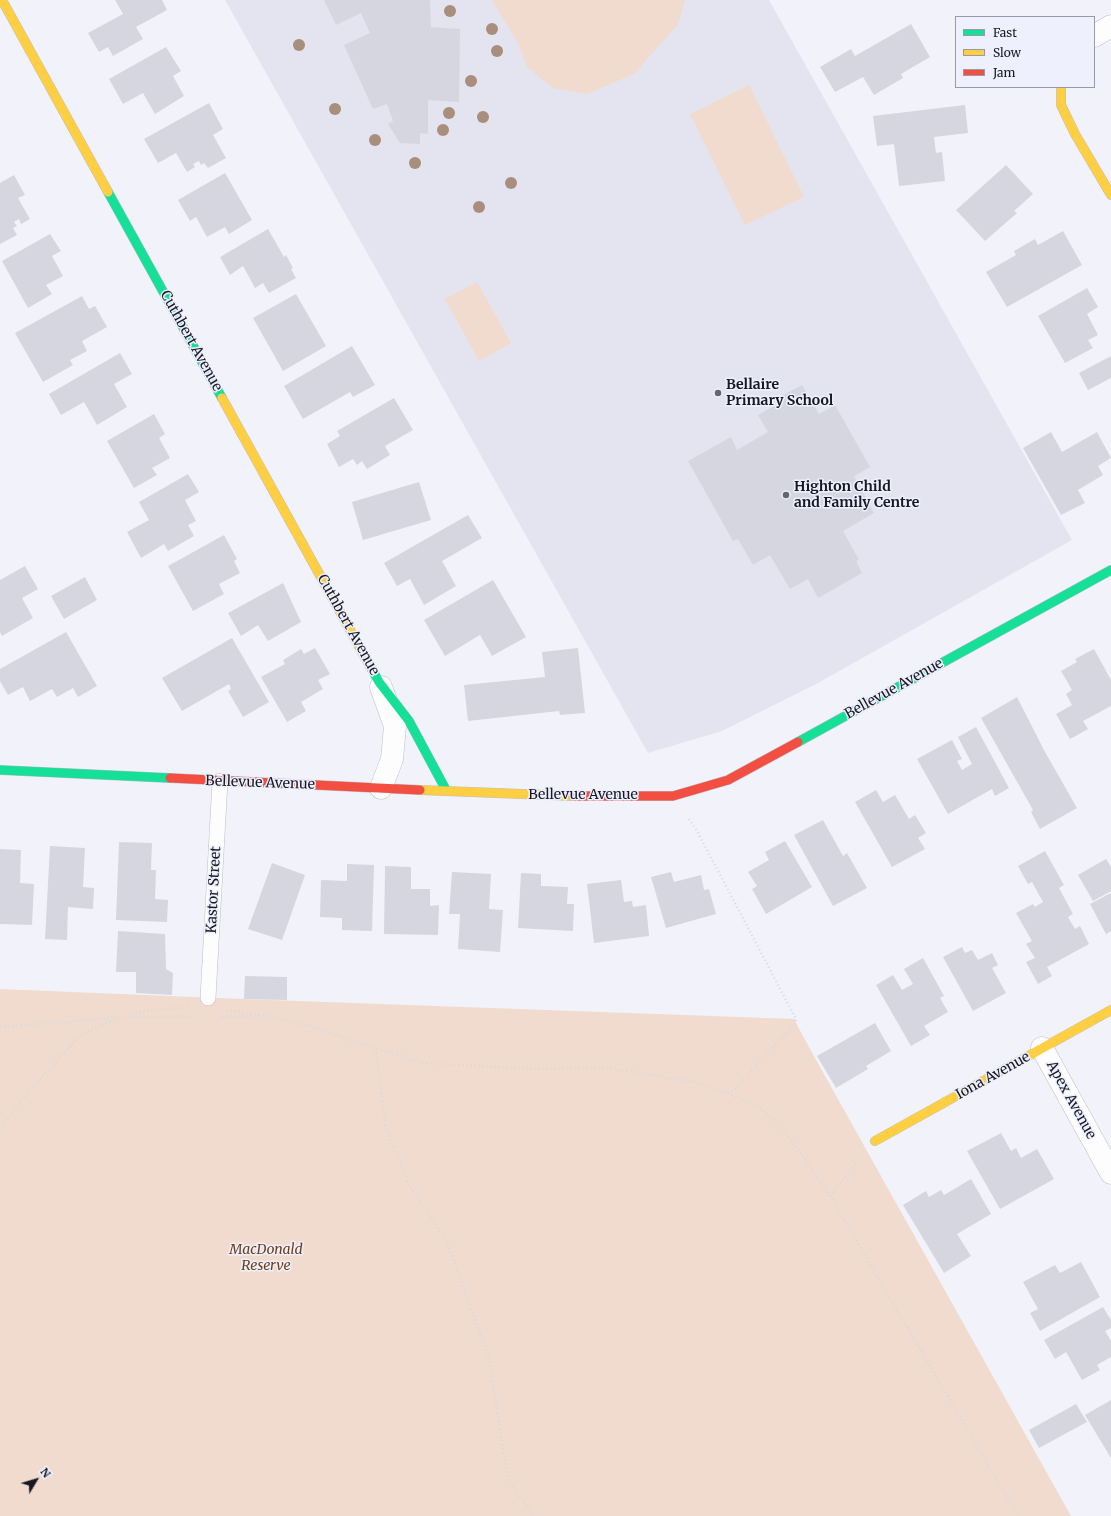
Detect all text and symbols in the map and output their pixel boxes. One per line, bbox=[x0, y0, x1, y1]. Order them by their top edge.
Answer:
legend bbox=[955, 16, 1095, 88]
text: Fast bbox=[993, 25, 1017, 40]
text: Slow bbox=[993, 45, 1021, 60]
text: Jam bbox=[993, 65, 1015, 80]
street label: Cuthbert Avenue bbox=[156, 288, 226, 394]
place label: Bellaire Primary School bbox=[726, 377, 833, 410]
marker: Bellaire Primary School bbox=[713, 388, 723, 398]
place label: Highton Child and Family Centre bbox=[794, 479, 919, 512]
marker: Highton Child and Family Centre bbox=[781, 490, 791, 500]
street label: Cuthbert Avenue bbox=[313, 572, 383, 678]
street label: Bellevue Avenue bbox=[842, 655, 946, 723]
street label: Bellevue Avenue bbox=[205, 773, 315, 793]
street label: Bellevue Avenue bbox=[528, 787, 638, 803]
street label: Kastor Street bbox=[203, 846, 225, 934]
street label: Iona Avenue bbox=[953, 1049, 1033, 1103]
street label: Apex Avenue bbox=[1043, 1058, 1099, 1142]
park label: MacDonald Reserve bbox=[229, 1242, 303, 1274]
north arrow bbox=[16, 1460, 56, 1500]
text: N bbox=[37, 1465, 54, 1480]

